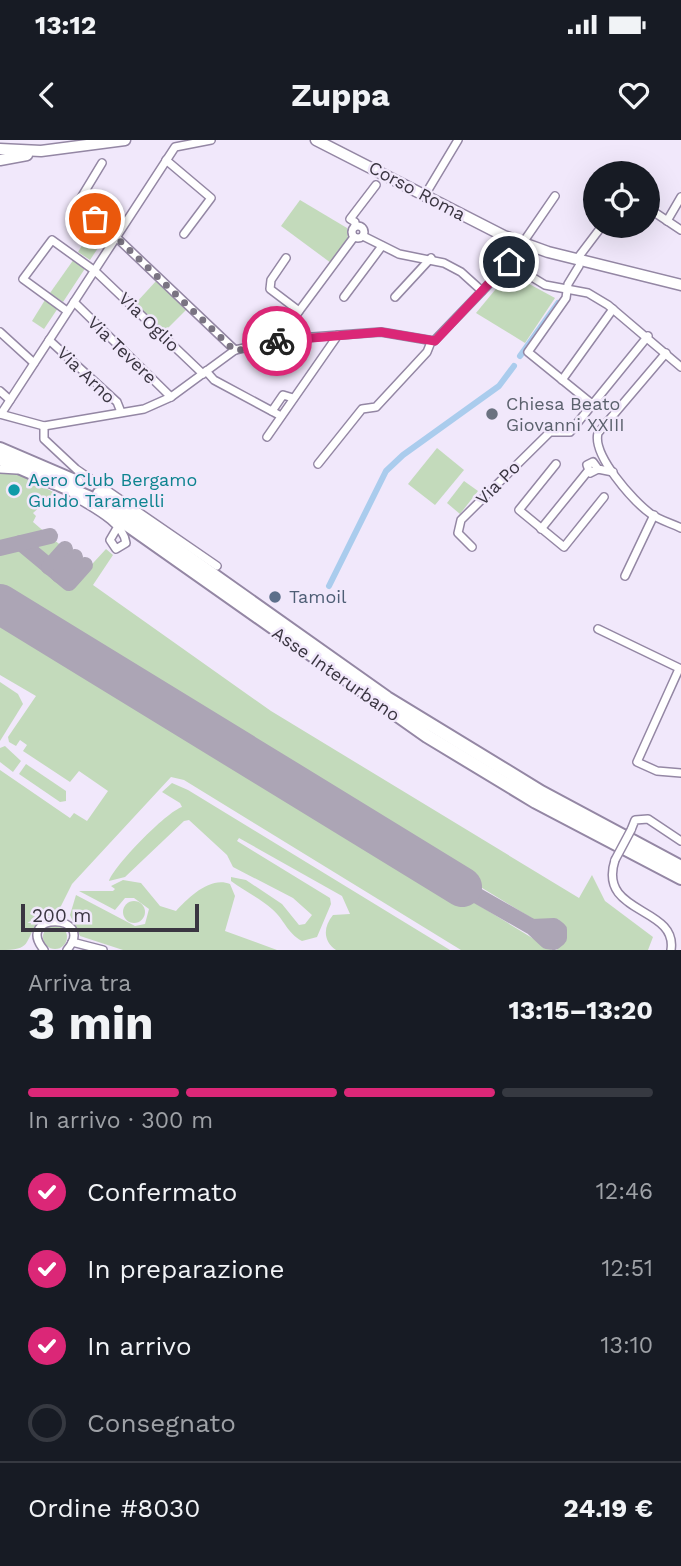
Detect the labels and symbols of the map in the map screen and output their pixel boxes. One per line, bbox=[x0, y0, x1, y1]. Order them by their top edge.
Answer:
street label: Corso Roma bbox=[365, 156, 469, 225]
pin bbox=[65, 189, 125, 249]
pin bbox=[479, 232, 539, 292]
street label: Via Oglio bbox=[115, 288, 184, 356]
courier bbox=[242, 306, 312, 376]
street label: Via Tevere bbox=[83, 311, 161, 388]
street label: Via Arno bbox=[53, 342, 120, 407]
place label: Chiesa Beato Giovanni XXIII bbox=[506, 393, 625, 435]
marker: Chiesa Beato Giovanni XXIII bbox=[484, 406, 500, 422]
street label: Via Po bbox=[471, 456, 524, 509]
place label: Aero Club Bergamo Guido Taramelli bbox=[28, 469, 197, 511]
marker: Aero Club Bergamo Guido Taramelli bbox=[6, 482, 22, 498]
place label: Tamoil bbox=[289, 586, 347, 607]
marker: Tamoil bbox=[267, 589, 283, 605]
street label: Asse Interurbano bbox=[269, 622, 404, 725]
scale bar bbox=[21, 901, 200, 933]

